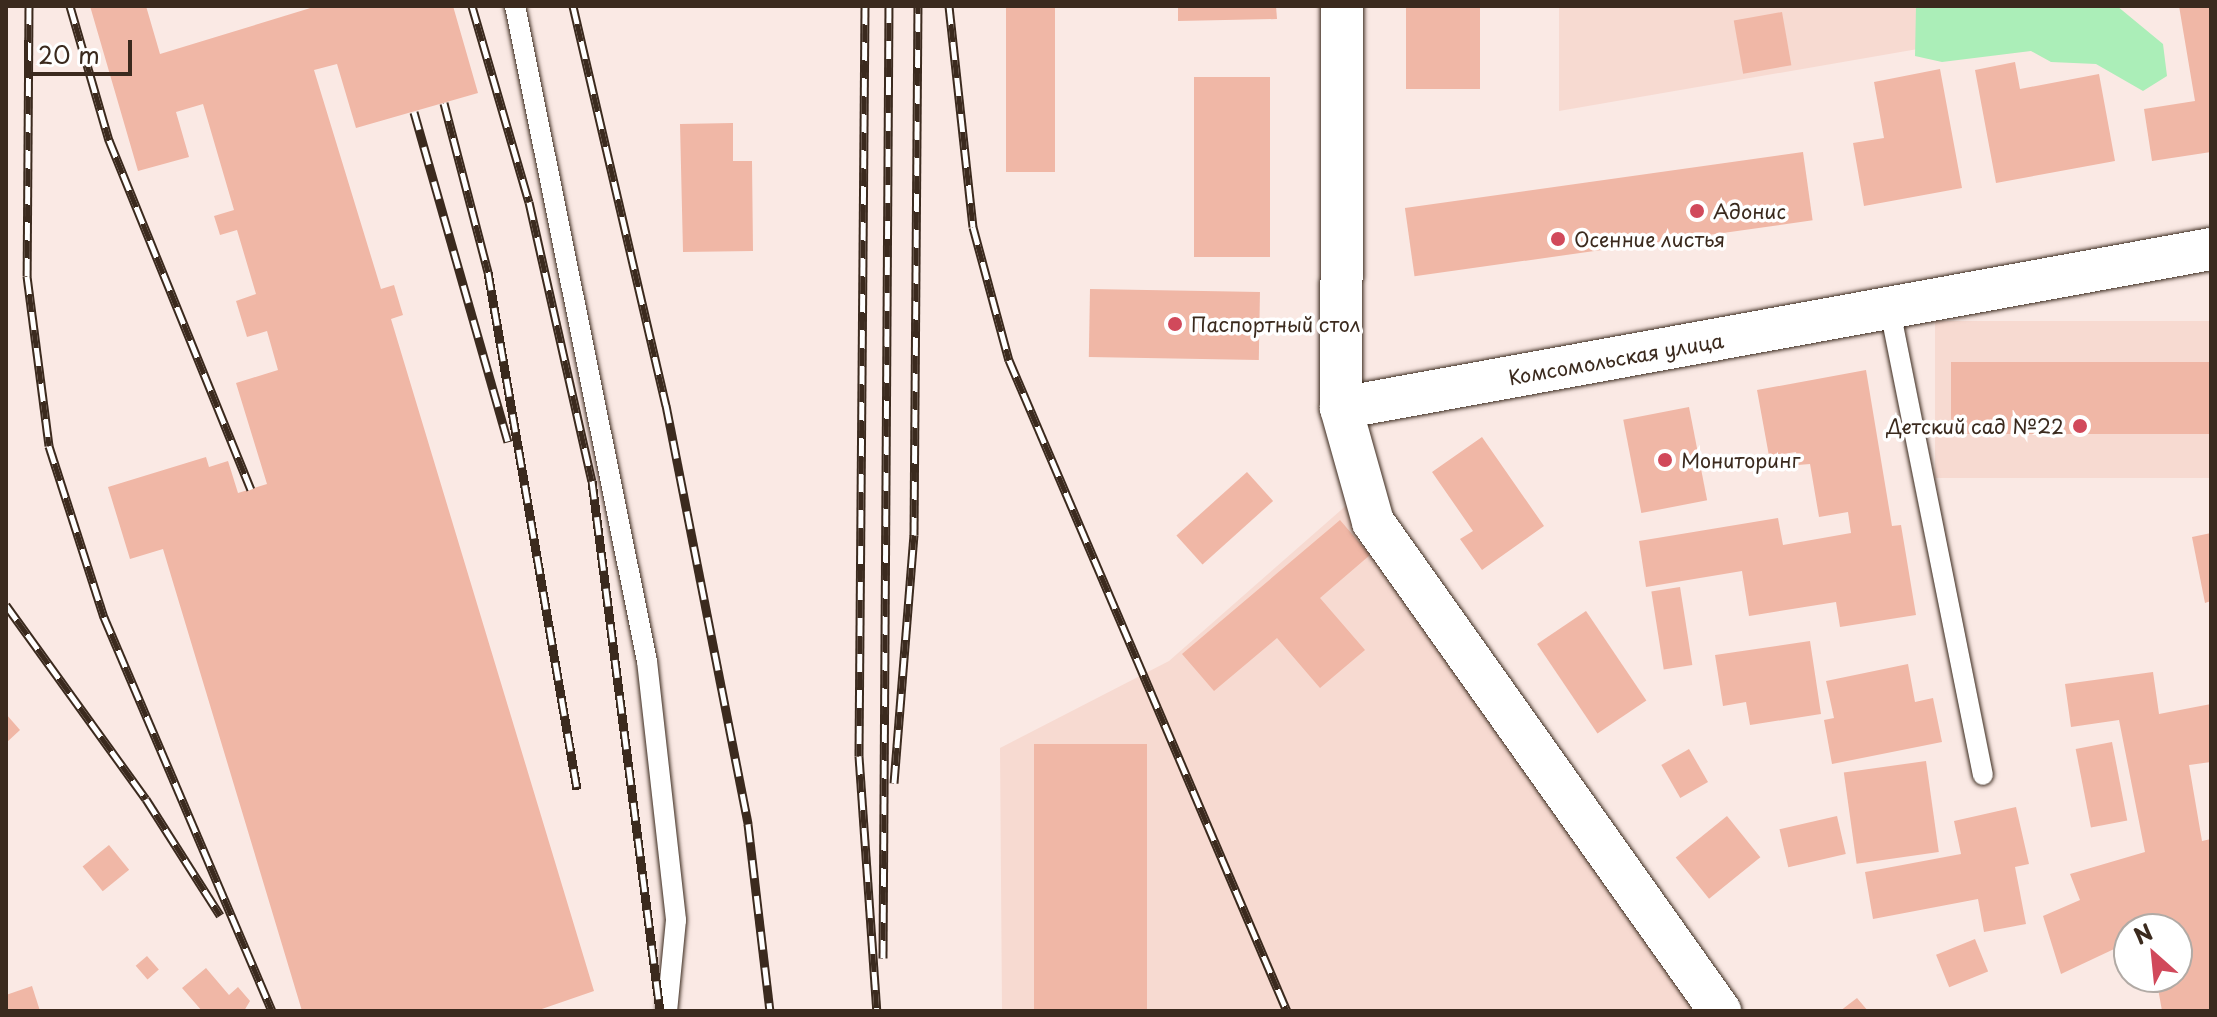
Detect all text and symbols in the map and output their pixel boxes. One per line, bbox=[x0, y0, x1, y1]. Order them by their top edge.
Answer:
scale bar bbox=[28, 24, 136, 74]
text: 20 m bbox=[38, 36, 100, 72]
place label: Адонис bbox=[1713, 199, 1786, 223]
marker: Адонис bbox=[1688, 202, 1706, 220]
place label: Осенние листья bbox=[1574, 227, 1727, 251]
marker: Осенние листья bbox=[1549, 230, 1567, 248]
place label: Паспортный стол bbox=[1191, 312, 1361, 336]
marker: Паспортный стол bbox=[1166, 315, 1184, 333]
street label: Комсомольская улица bbox=[1506, 328, 1726, 390]
place label: Детский сад №22 bbox=[1885, 414, 2064, 438]
marker: Детский сад №22 bbox=[2071, 417, 2089, 435]
place label: Мониторинг bbox=[1681, 448, 1800, 472]
marker: Мониторинг bbox=[1656, 451, 1674, 469]
north arrow bbox=[2113, 913, 2193, 993]
text: N bbox=[2128, 914, 2158, 952]

